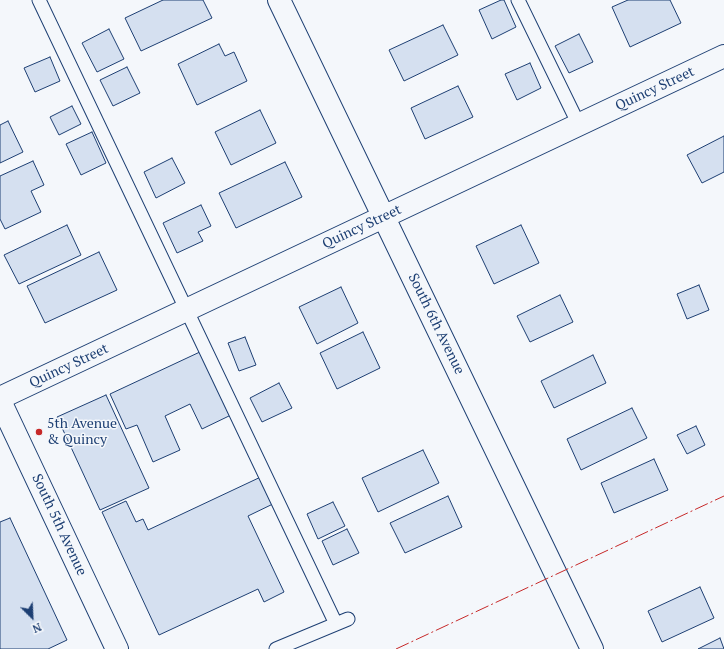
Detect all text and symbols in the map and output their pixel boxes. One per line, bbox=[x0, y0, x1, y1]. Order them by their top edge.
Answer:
street label: Quincy Street bbox=[613, 63, 697, 115]
street label: Quincy Street bbox=[320, 201, 404, 253]
street label: South 6th Avenue bbox=[404, 271, 468, 377]
street label: Quincy Street bbox=[27, 340, 111, 392]
place label: 5th Avenue & Quincy bbox=[47, 416, 117, 448]
marker: 5th Avenue & Quincy bbox=[34, 427, 44, 437]
street label: South 5th Avenue bbox=[28, 472, 90, 578]
north arrow bbox=[12, 597, 52, 637]
text: N bbox=[30, 620, 44, 636]

